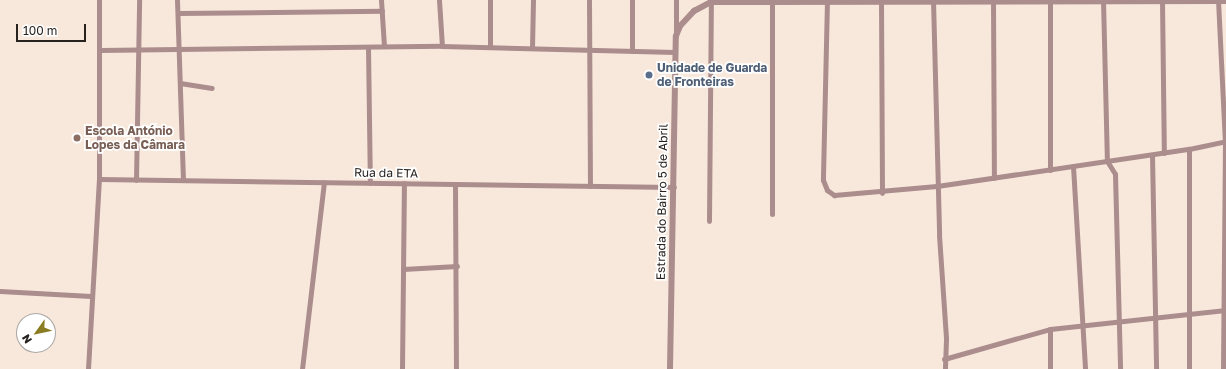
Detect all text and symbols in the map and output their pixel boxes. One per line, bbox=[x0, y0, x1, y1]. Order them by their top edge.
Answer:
scale bar bbox=[18, 16, 88, 42]
text: 100 m bbox=[23, 23, 57, 38]
place label: Unidade de Guarda de Fronteiras bbox=[657, 61, 767, 89]
marker: Unidade de Guarda de Fronteiras bbox=[644, 70, 654, 80]
place label: Escola António Lopes da Câmara bbox=[85, 124, 185, 152]
street label: Estrada do Bairro 5 de Abril bbox=[653, 124, 671, 280]
marker: Escola António Lopes da Câmara bbox=[72, 133, 82, 143]
street label: Rua da ETA bbox=[354, 165, 418, 181]
north arrow bbox=[16, 313, 56, 353]
text: N bbox=[19, 332, 34, 346]

